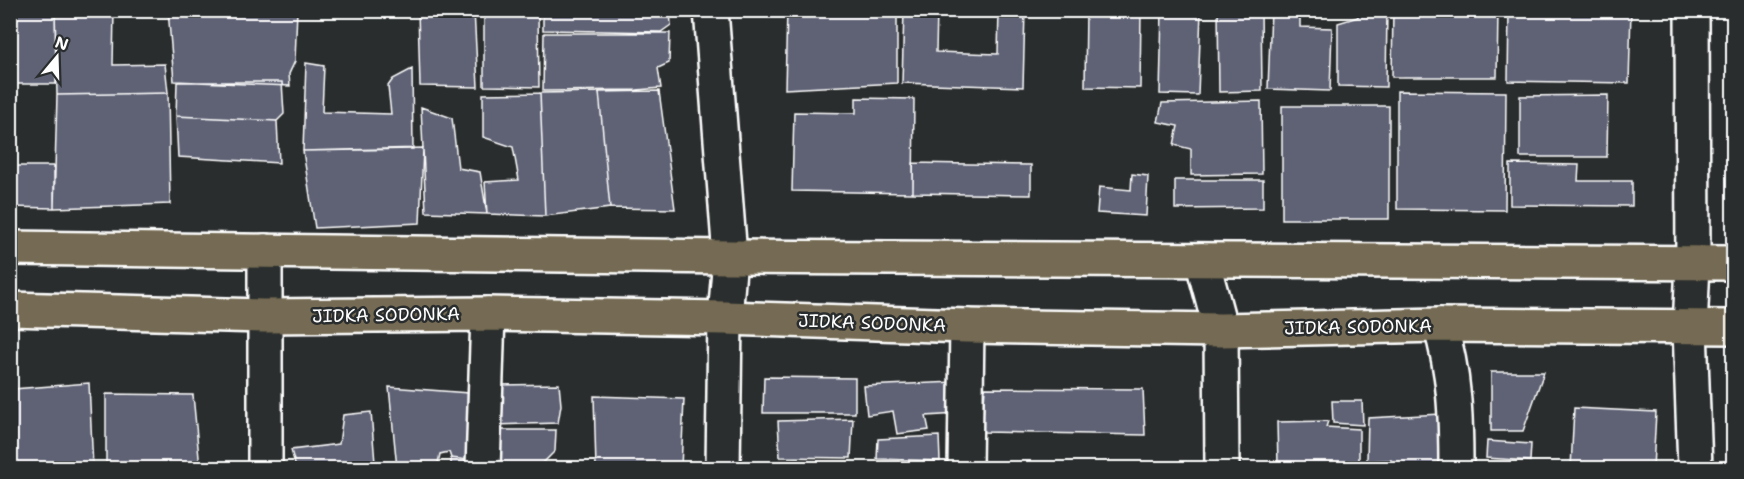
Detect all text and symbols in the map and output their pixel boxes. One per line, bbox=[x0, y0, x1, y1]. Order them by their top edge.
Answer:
north arrow bbox=[27, 27, 87, 87]
text: N bbox=[52, 31, 71, 55]
street label: JIDKA SODONKA bbox=[312, 302, 460, 328]
street label: JIDKA SODONKA bbox=[798, 308, 946, 338]
street label: JIDKA SODONKA bbox=[1284, 314, 1432, 340]

